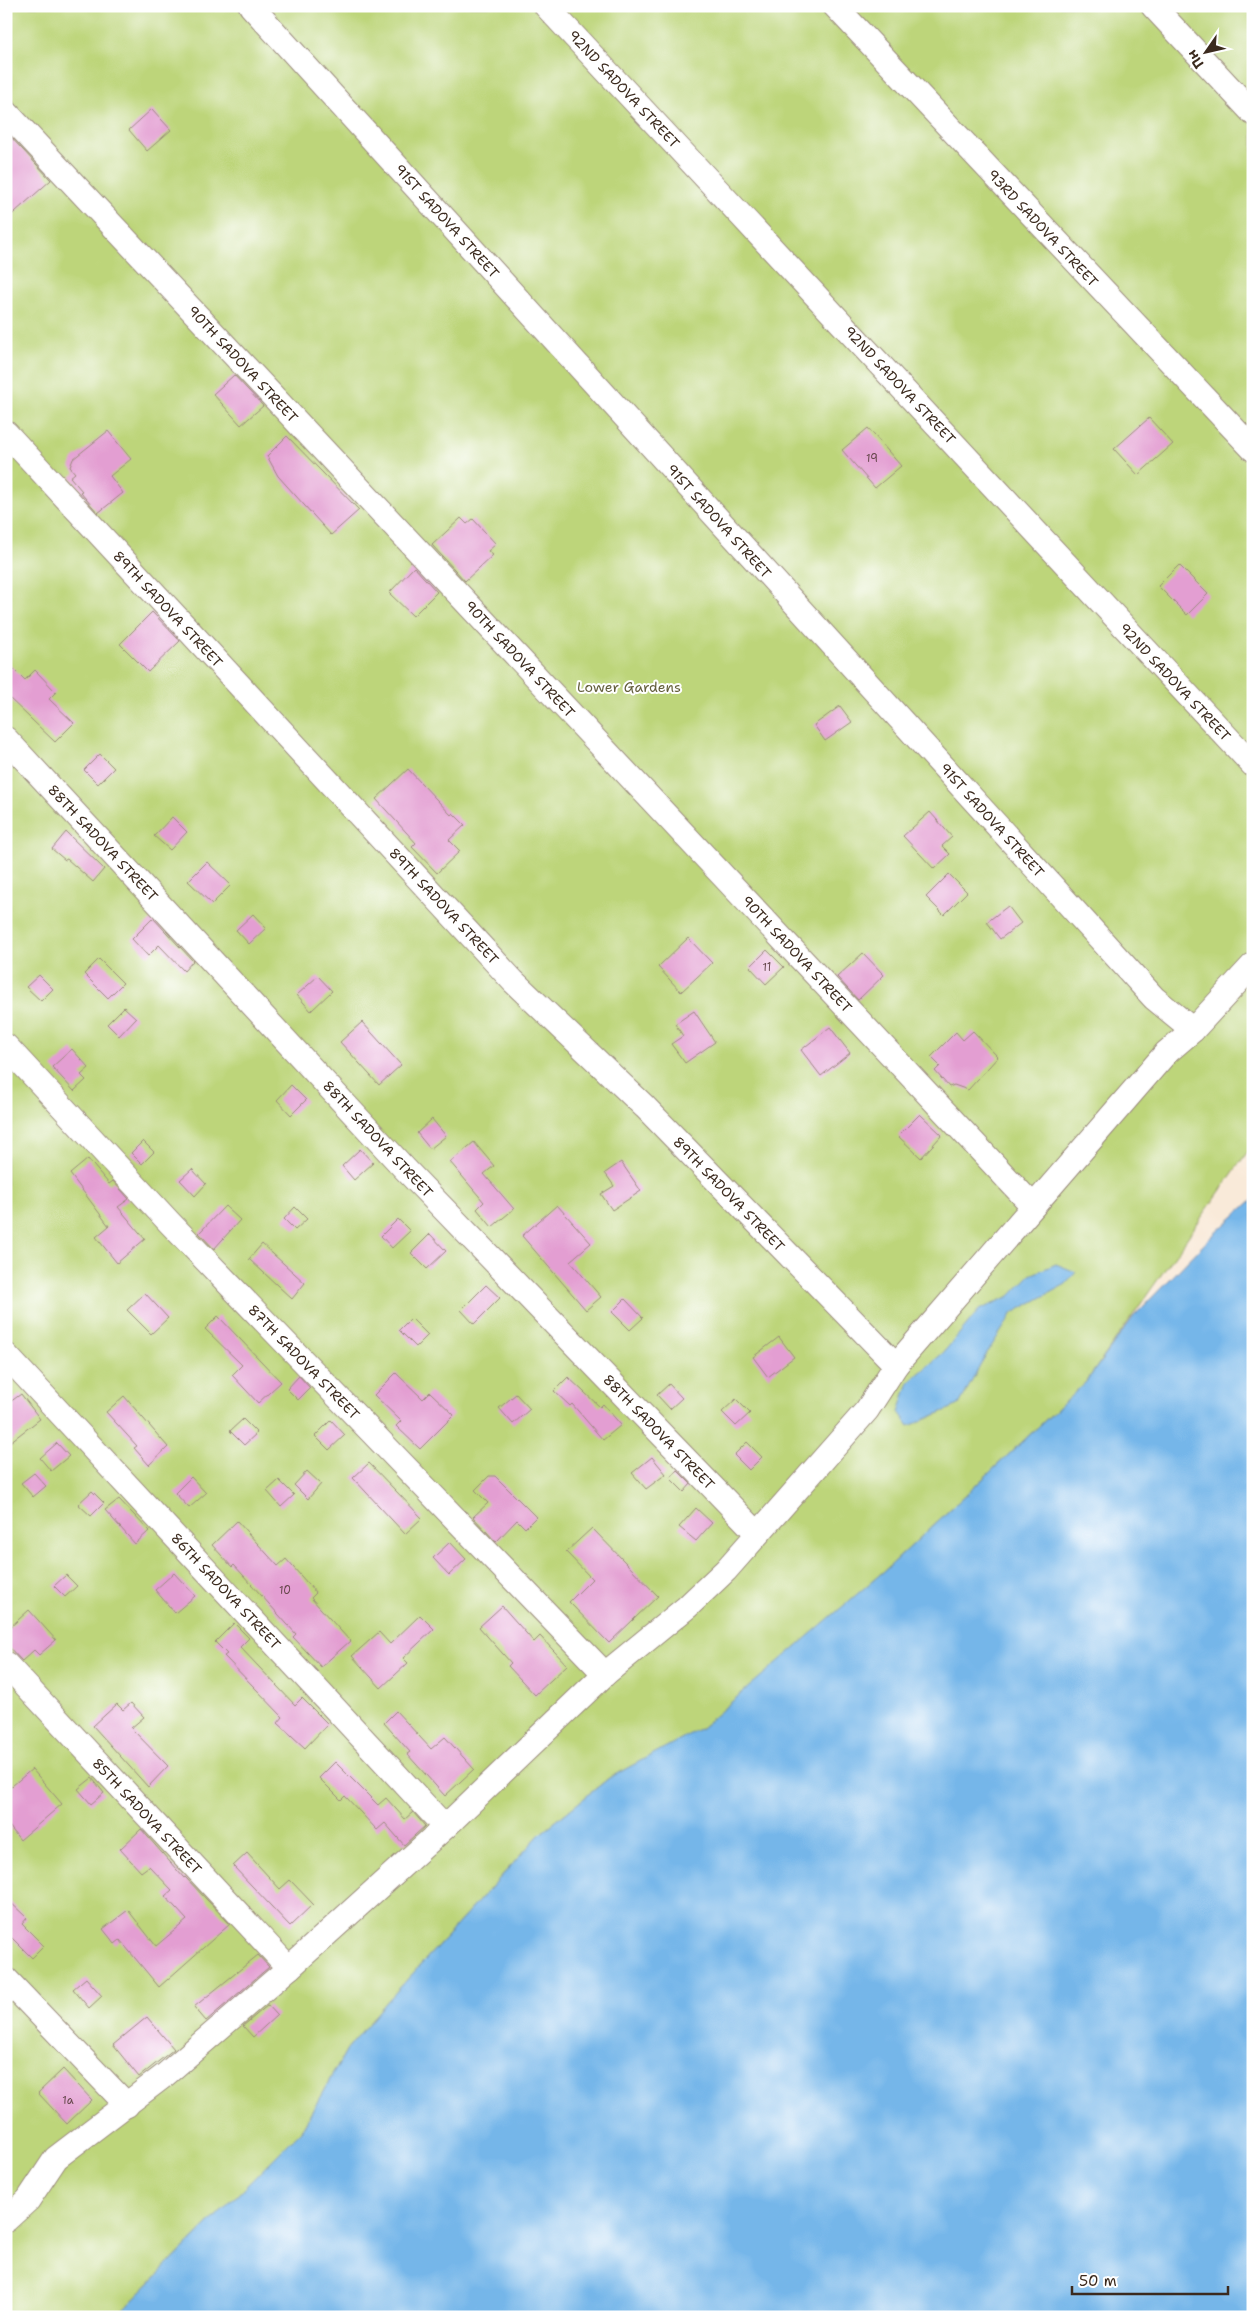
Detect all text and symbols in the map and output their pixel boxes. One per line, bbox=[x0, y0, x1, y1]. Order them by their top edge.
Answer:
street label: 92ND SADOVA STREET bbox=[564, 26, 684, 152]
north arrow bbox=[1182, 28, 1232, 78]
text: Пн bbox=[1183, 47, 1208, 72]
street label: 91ST SADOVA STREET bbox=[391, 160, 503, 282]
street label: 93RD SADOVA STREET bbox=[984, 165, 1102, 291]
street label: 90TH SADOVA STREET bbox=[184, 302, 302, 427]
street label: 92ND SADOVA STREET bbox=[840, 322, 960, 448]
house number: 19 bbox=[866, 451, 878, 466]
street label: 91ST SADOVA STREET bbox=[663, 460, 775, 582]
street label: 89TH SADOVA STREET bbox=[109, 547, 227, 671]
street label: 90TH SADOVA STREET bbox=[461, 597, 579, 722]
street label: 92ND SADOVA STREET bbox=[1115, 619, 1235, 745]
park label: Lower Gardens bbox=[577, 678, 681, 696]
street label: 91ST SADOVA STREET bbox=[936, 759, 1048, 881]
street label: 88TH SADOVA STREET bbox=[44, 781, 162, 905]
street label: 89TH SADOVA STREET bbox=[385, 844, 503, 968]
street label: 90TH SADOVA STREET bbox=[738, 892, 856, 1017]
house number: 11 bbox=[763, 960, 771, 975]
street label: 88TH SADOVA STREET bbox=[319, 1077, 437, 1201]
street label: 89TH SADOVA STREET bbox=[669, 1133, 789, 1256]
street label: 87TH SADOVA STREET bbox=[244, 1301, 364, 1423]
street label: 88TH SADOVA STREET bbox=[599, 1371, 719, 1494]
street label: 86TH SADOVA STREET bbox=[167, 1529, 285, 1653]
house number: 10 bbox=[279, 1583, 291, 1598]
street label: 85TH SADOVA STREET bbox=[88, 1754, 206, 1878]
house number: 1а bbox=[62, 2093, 74, 2108]
scale bar bbox=[1072, 2263, 1228, 2295]
text: 50 m bbox=[1079, 2271, 1117, 2291]

